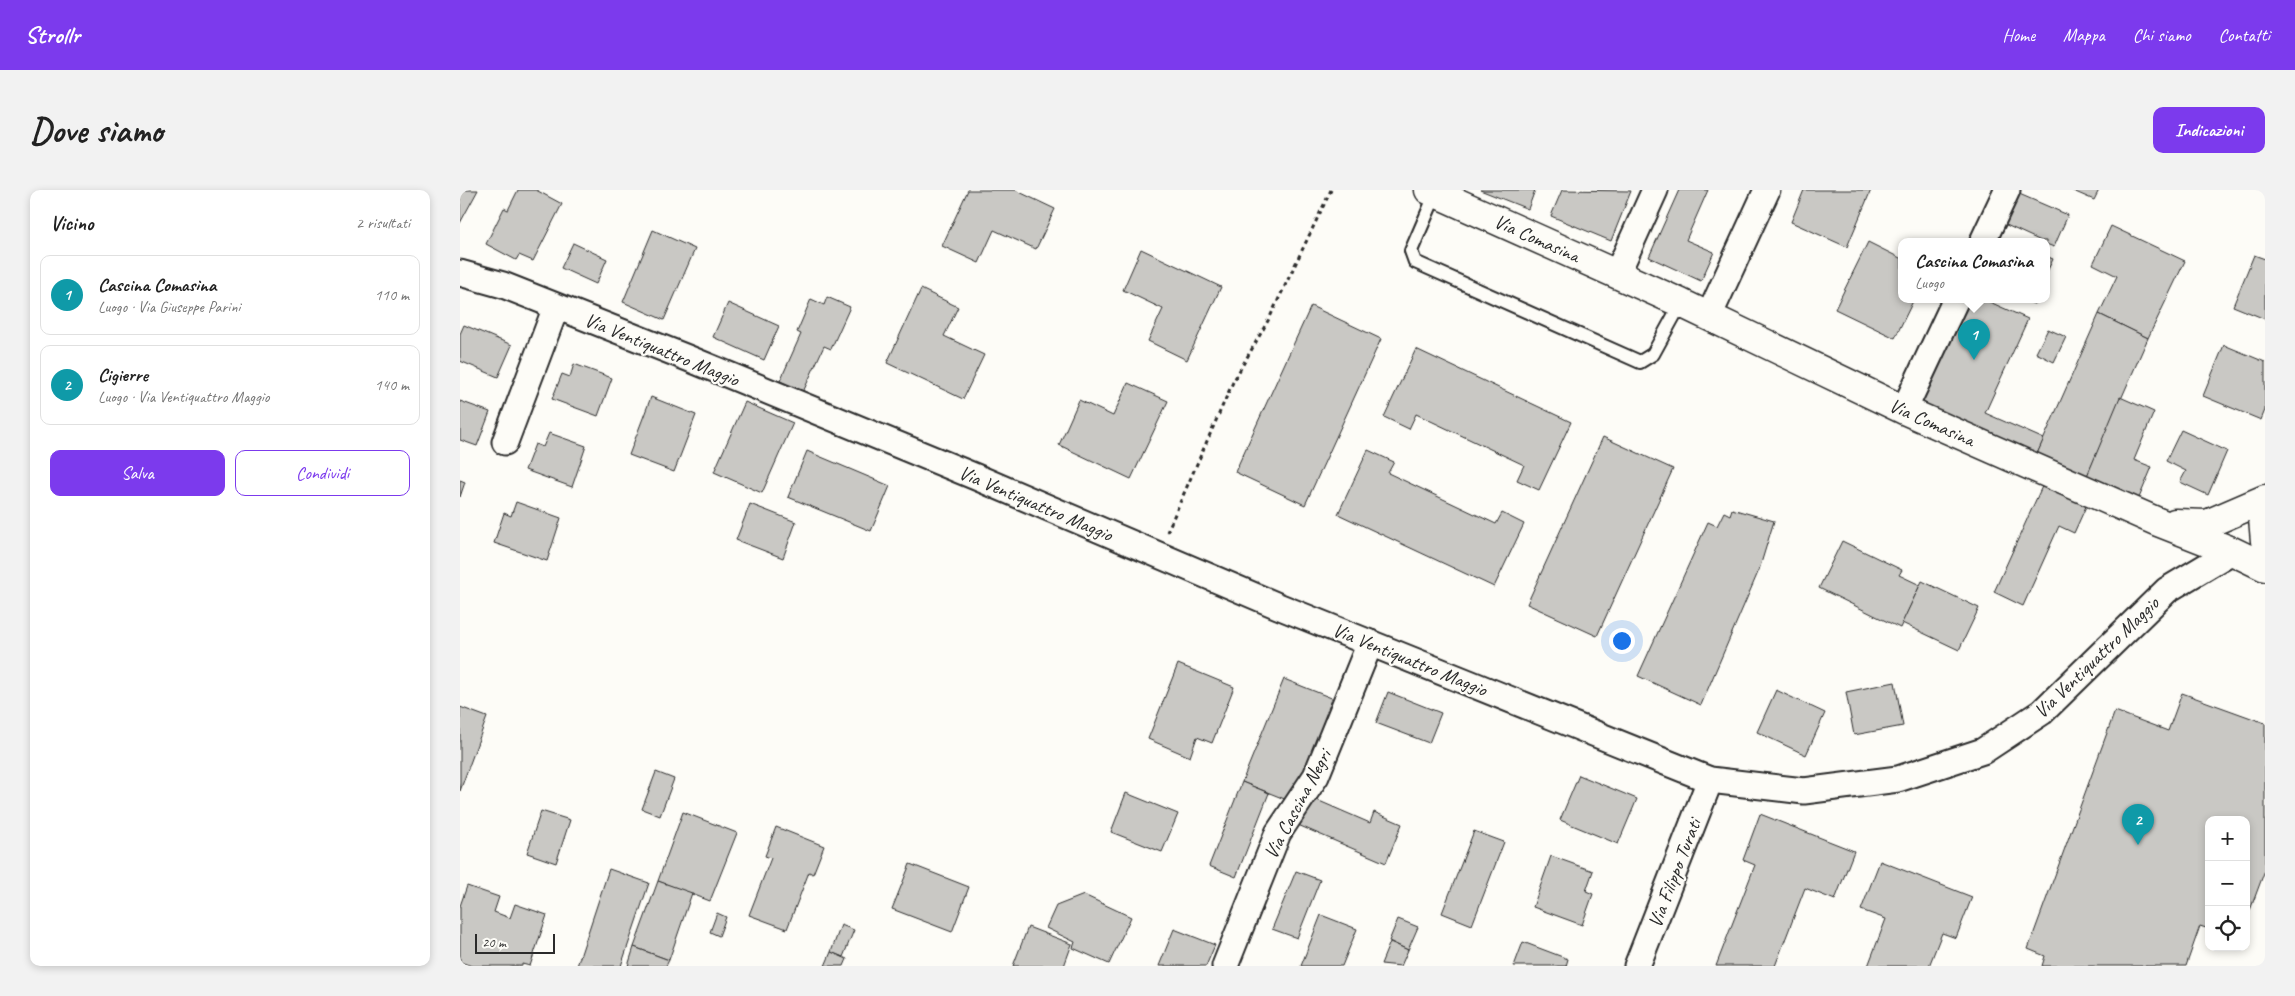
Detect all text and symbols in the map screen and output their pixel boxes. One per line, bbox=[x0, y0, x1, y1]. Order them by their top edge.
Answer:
text: Strollr bbox=[25, 20, 80, 50]
text: Home bbox=[2003, 24, 2035, 46]
text: Mappa bbox=[2063, 24, 2105, 46]
text: Chi siamo bbox=[2133, 24, 2191, 46]
text: Contatti bbox=[2219, 24, 2270, 46]
button: Indicazioni bbox=[2153, 107, 2265, 153]
text: Dove siamo bbox=[30, 108, 163, 153]
street label: Via Comasina bbox=[1490, 209, 1585, 269]
text: Vicino bbox=[50, 210, 93, 236]
text: 2 risultati bbox=[356, 213, 410, 233]
popup bbox=[1898, 238, 2050, 303]
text: Cascina Comasina bbox=[1915, 249, 2033, 273]
text: Cascina Comasina bbox=[98, 273, 216, 297]
text: Luogo bbox=[1915, 273, 1944, 293]
text: 1 bbox=[63, 285, 71, 305]
text: 110 m bbox=[375, 285, 409, 305]
text: Luogo · Via Giuseppe Parini bbox=[98, 297, 240, 317]
street label: Via Ventiquattro Maggio bbox=[581, 307, 744, 392]
pin: 1 bbox=[1958, 319, 1990, 360]
text: Cigierre bbox=[98, 363, 148, 387]
text: 2 bbox=[63, 375, 71, 395]
text: 140 m bbox=[375, 375, 409, 395]
text: Luogo · Via Ventiquattro Maggio bbox=[98, 387, 269, 407]
street label: Via Comasina bbox=[1885, 393, 1980, 453]
button: Salva bbox=[50, 450, 225, 496]
button: Condividi bbox=[235, 450, 410, 496]
street label: Via Ventiquattro Maggio bbox=[955, 460, 1117, 547]
street label: Via Ventiquattro Maggio bbox=[2029, 591, 2165, 723]
street label: Via Ventiquattro Maggio bbox=[1329, 617, 1492, 702]
your location bbox=[1609, 628, 1635, 654]
street label: Via Cascina Negri bbox=[1258, 743, 1338, 863]
pin: 2 bbox=[2122, 804, 2154, 845]
street label: Via Filippo Turati bbox=[1642, 813, 1708, 931]
map controls bbox=[2205, 816, 2250, 951]
button: + bbox=[2205, 816, 2250, 861]
button: − bbox=[2205, 861, 2250, 906]
button: locate bbox=[2205, 906, 2250, 951]
scale bar bbox=[475, 931, 555, 954]
text: 20 m bbox=[482, 934, 506, 951]

